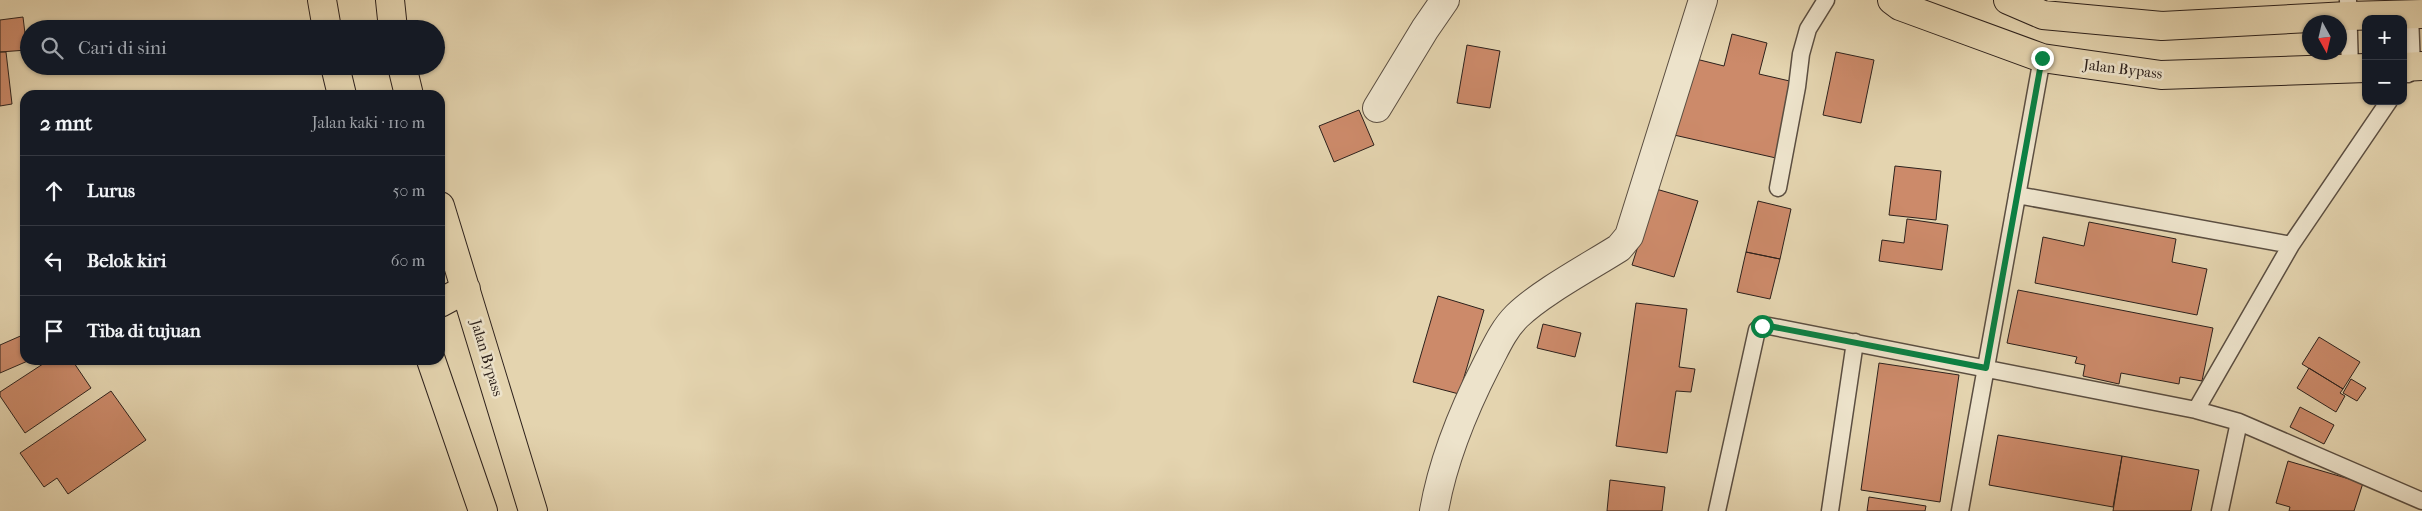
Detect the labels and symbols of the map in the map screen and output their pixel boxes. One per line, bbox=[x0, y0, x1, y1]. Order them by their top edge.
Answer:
north arrow bbox=[2302, 15, 2347, 60]
route end bbox=[2031, 47, 2054, 70]
street label: Jalan Bypass bbox=[2082, 55, 2164, 83]
route start bbox=[1751, 315, 1774, 338]
street label: Jalan Bypass bbox=[467, 317, 507, 399]

